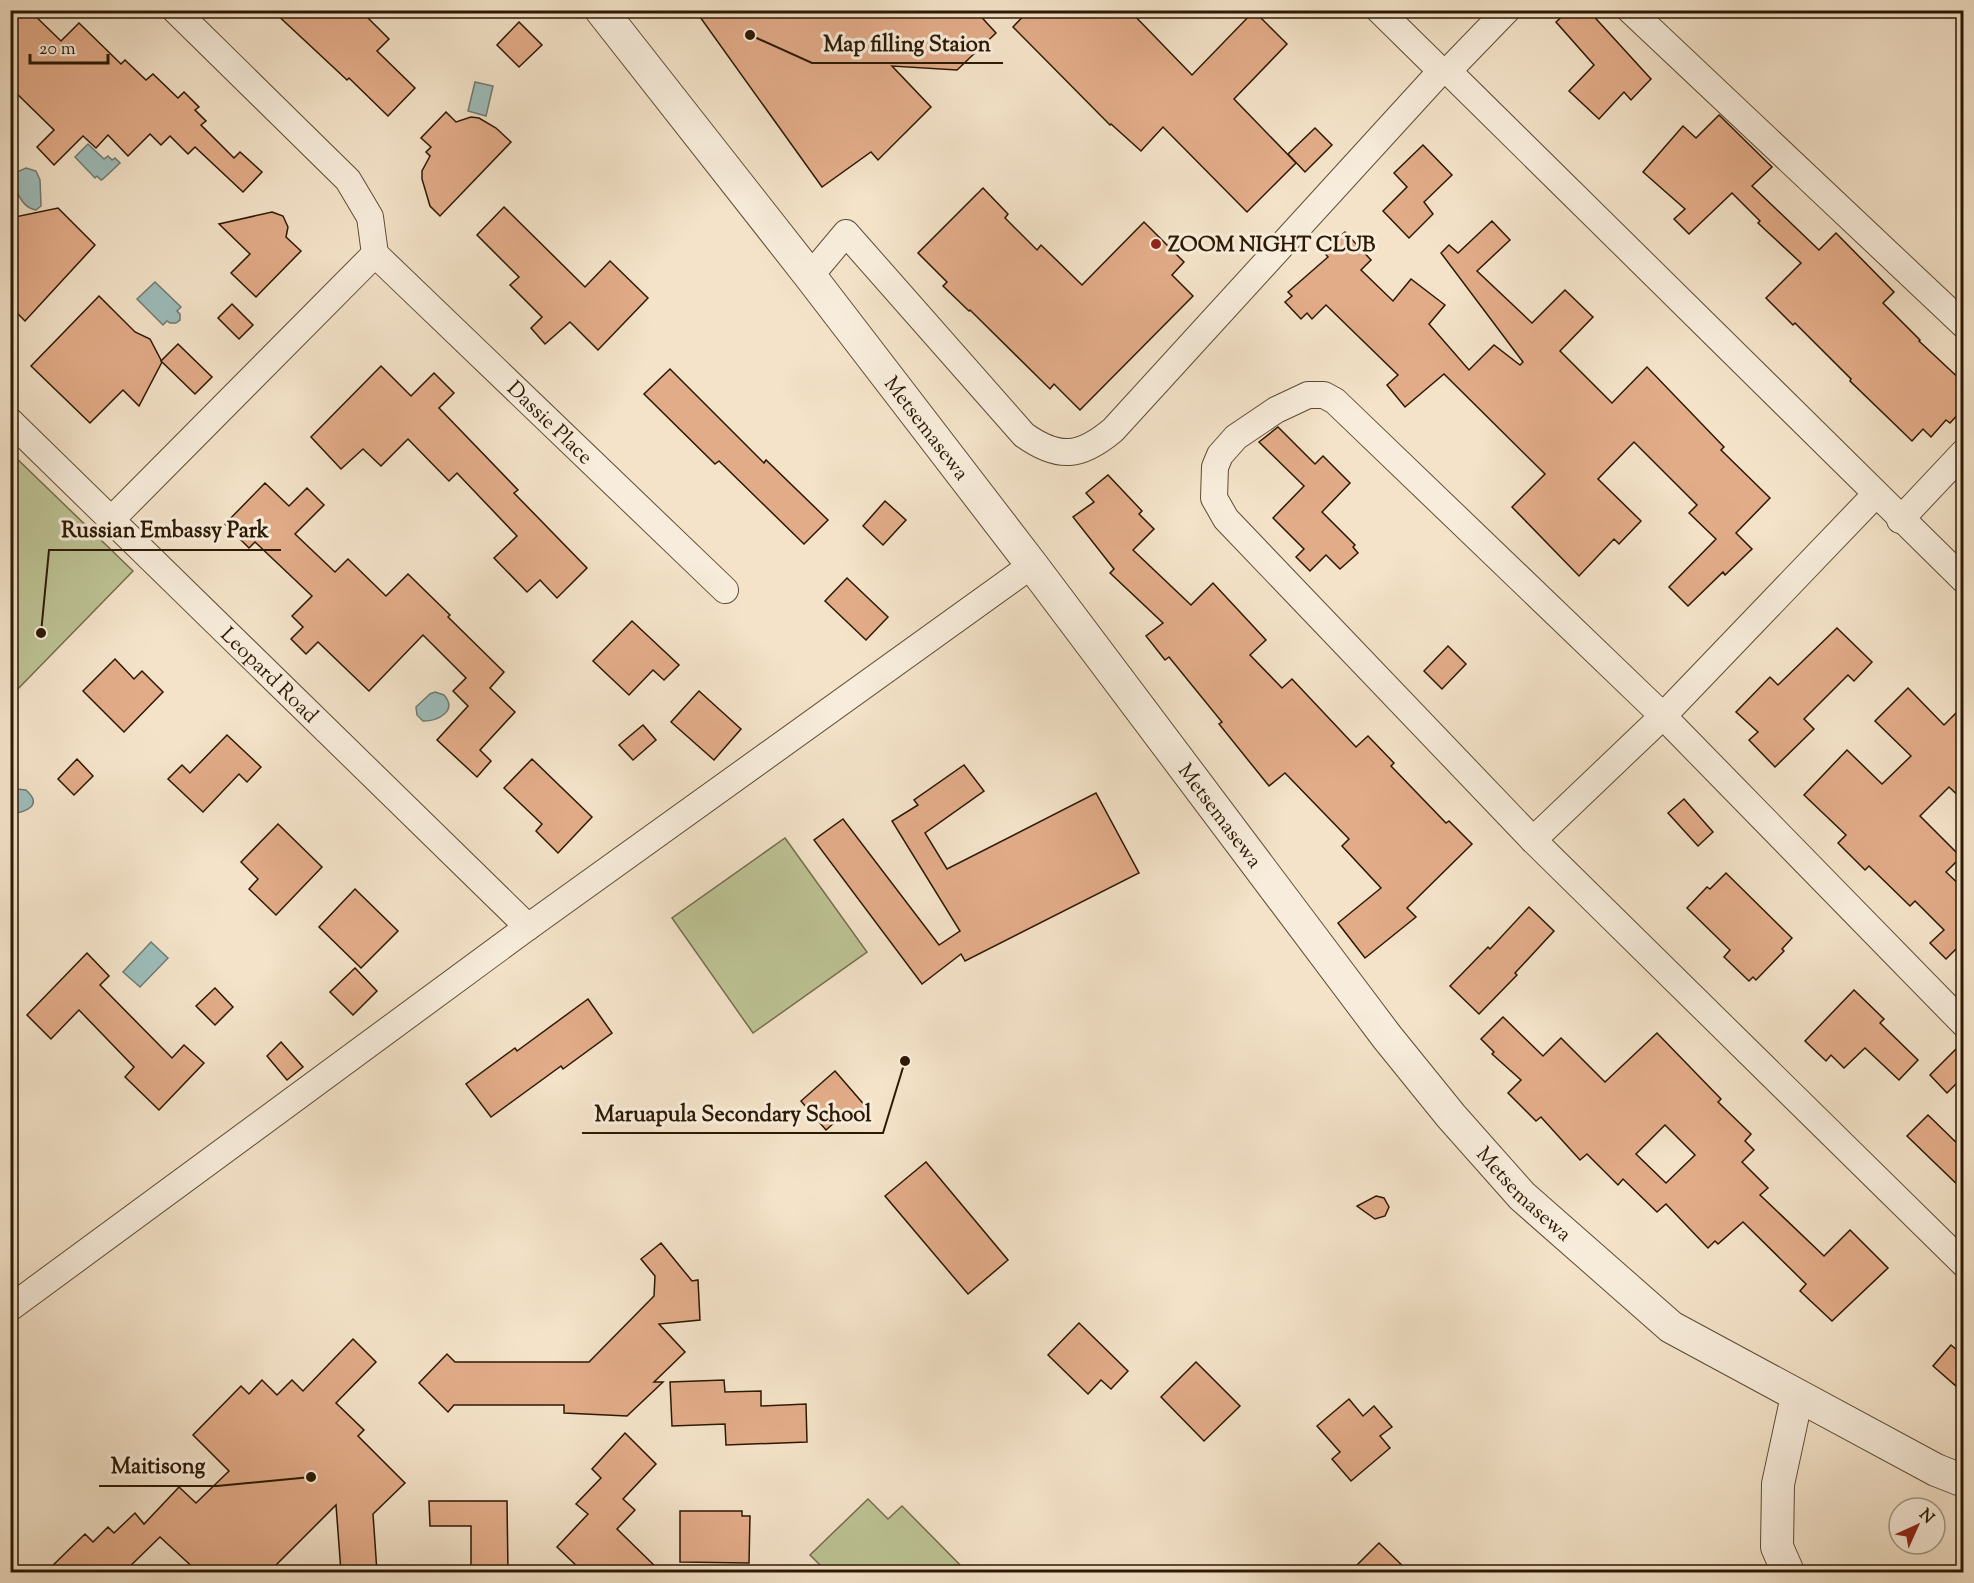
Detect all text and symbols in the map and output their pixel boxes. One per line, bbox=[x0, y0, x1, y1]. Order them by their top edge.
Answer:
callout: Map filling Staion bbox=[812, 23, 1003, 63]
scale bar bbox=[30, 27, 108, 65]
text: Map filling Staion bbox=[823, 30, 991, 62]
text: 20 m bbox=[39, 37, 76, 63]
place label: ZOOM NIGHT CLUB bbox=[1168, 231, 1376, 261]
marker: ZOOM NIGHT CLUB bbox=[1149, 237, 1163, 251]
street label: Metsemasewa bbox=[875, 371, 975, 488]
street label: Dassie Place bbox=[499, 375, 599, 472]
callout: Russian Embassy Park bbox=[49, 510, 281, 550]
text: Russian Embassy Park bbox=[61, 516, 269, 548]
street label: Leopard Road bbox=[213, 621, 324, 731]
street label: Metsemasewa bbox=[1169, 758, 1268, 875]
callout: Maruapula Secondary School bbox=[582, 1093, 883, 1133]
text: Maruapula Secondary School bbox=[595, 1100, 872, 1132]
street label: Metsemasewa bbox=[1468, 1141, 1577, 1250]
callout: Maitisong bbox=[99, 1446, 217, 1486]
text: Maitisong bbox=[111, 1452, 205, 1484]
north arrow bbox=[1887, 1496, 1947, 1556]
text: N bbox=[1913, 1505, 1939, 1530]

